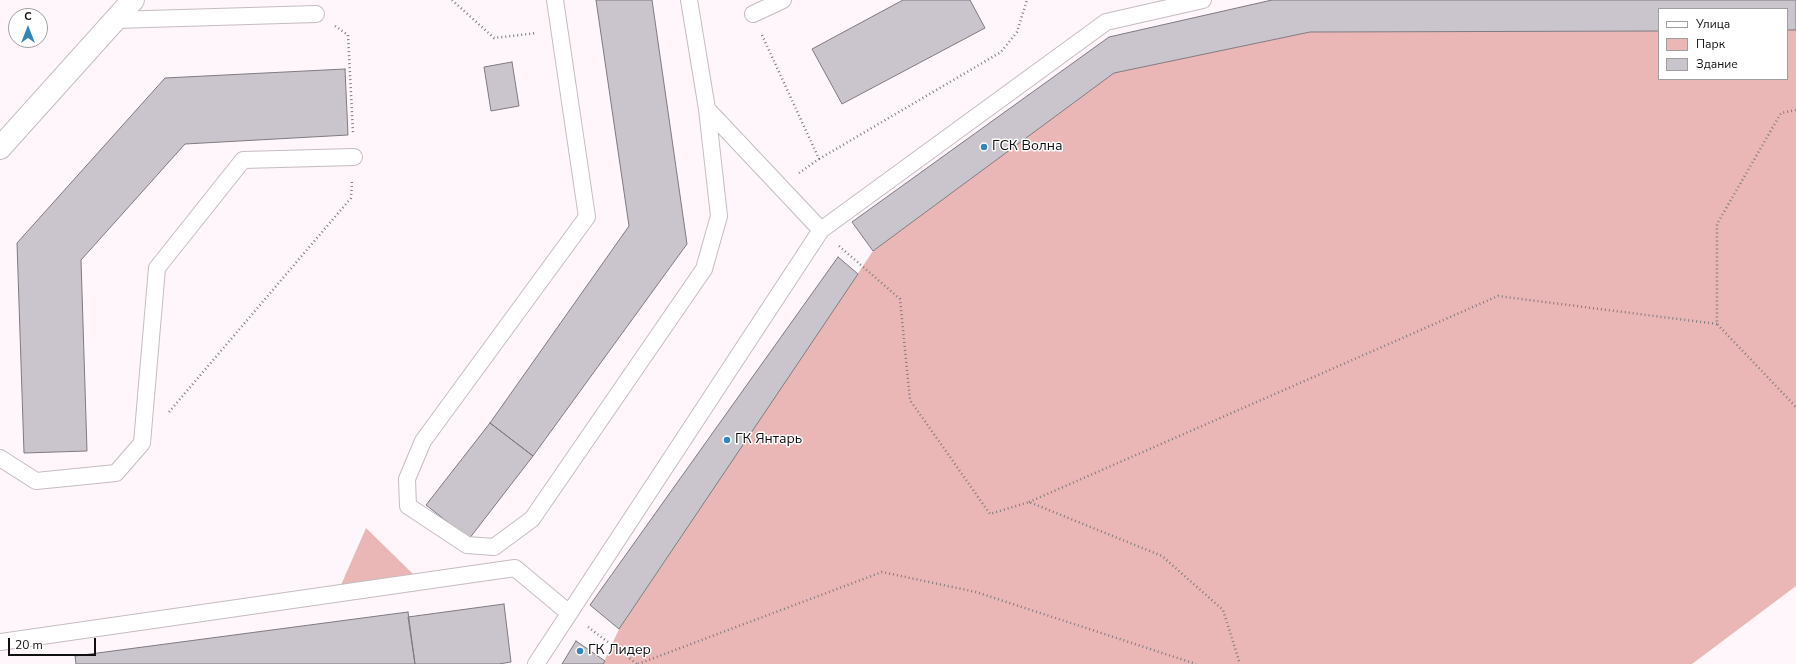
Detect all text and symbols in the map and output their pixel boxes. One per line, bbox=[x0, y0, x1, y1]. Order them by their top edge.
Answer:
north arrow bbox=[8, 8, 48, 48]
legend bbox=[1658, 8, 1788, 80]
text: С bbox=[24, 9, 32, 24]
text: Улица bbox=[1696, 16, 1730, 32]
text: Парк bbox=[1696, 36, 1725, 52]
text: Здание bbox=[1696, 56, 1738, 72]
place label: ГСК Волна bbox=[992, 139, 1062, 155]
marker: ГСК Волна bbox=[979, 142, 989, 152]
place label: ГК Янтарь bbox=[735, 432, 802, 448]
marker: ГК Янтарь bbox=[722, 435, 732, 445]
scale bar bbox=[10, 630, 98, 656]
text: 20 m bbox=[15, 637, 43, 653]
place label: ГК Лидер bbox=[588, 643, 651, 659]
marker: ГК Лидер bbox=[575, 646, 585, 656]

